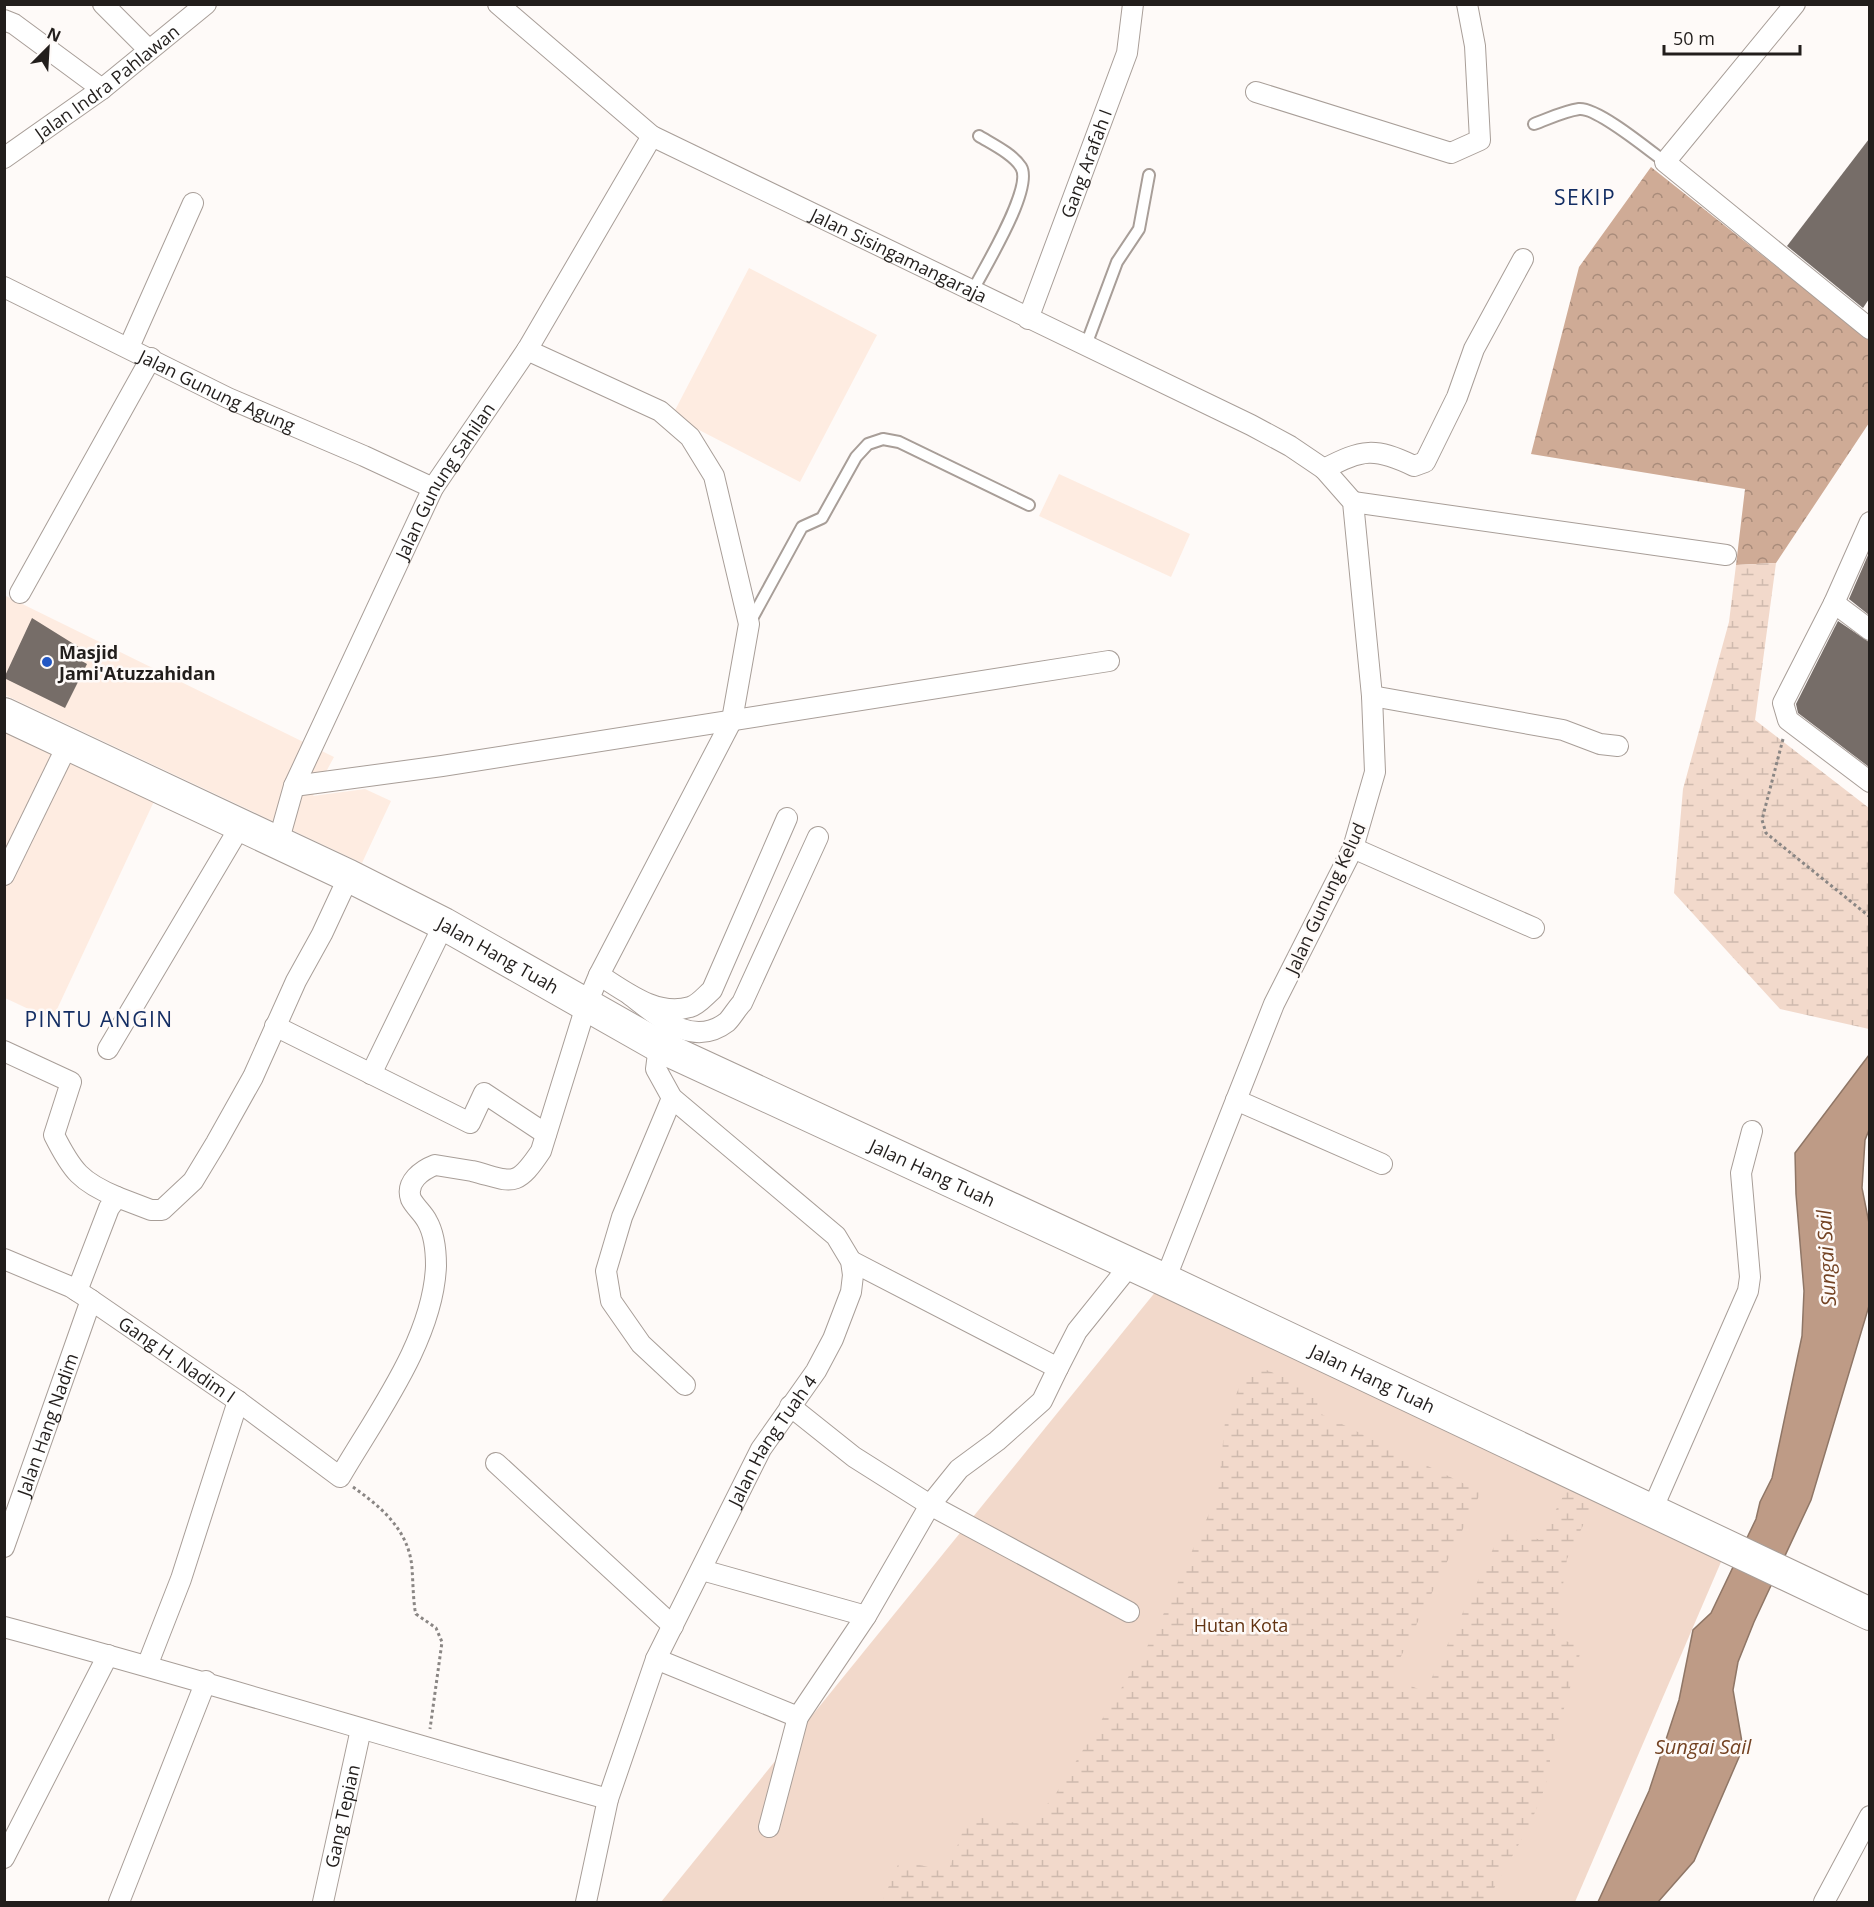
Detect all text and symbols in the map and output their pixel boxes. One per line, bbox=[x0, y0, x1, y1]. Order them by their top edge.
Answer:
north arrow bbox=[18, 18, 78, 78]
scale bar bbox=[1664, 18, 1800, 56]
street label: Jalan Indra Pahlawan bbox=[28, 19, 184, 146]
text: N bbox=[44, 22, 65, 47]
text: 50 m bbox=[1673, 26, 1715, 50]
street label: Gang Arafah I bbox=[1055, 106, 1117, 221]
district label: SEKIP bbox=[1554, 183, 1616, 211]
street label: Jalan Sisingamangaraja bbox=[805, 202, 991, 308]
street label: Jalan Gunung Agung bbox=[133, 343, 299, 437]
street label: Jalan Gunung Sahilan bbox=[389, 398, 500, 565]
place label: Masjid Jami'Atuzzahidan bbox=[57, 640, 216, 685]
marker: Masjid Jami'Atuzzahidan bbox=[40, 655, 54, 669]
street label: Jalan Gunung Kelud bbox=[1279, 818, 1371, 979]
street label: Jalan Hang Tuah bbox=[432, 910, 563, 999]
district label: PINTU ANGIN bbox=[24, 1005, 174, 1033]
street label: Jalan Hang Tuah bbox=[864, 1132, 999, 1212]
water label: Sungai Sail bbox=[1810, 1208, 1842, 1307]
street label: Gang H. Nadim I bbox=[114, 1311, 240, 1408]
street label: Jalan Hang Tuah bbox=[1304, 1338, 1439, 1418]
street label: Jalan Hang Nadim bbox=[10, 1350, 83, 1501]
street label: Jalan Hang Tuah 4 bbox=[721, 1370, 822, 1512]
park label: Hutan Kota bbox=[1194, 1613, 1288, 1637]
water label: Sungai Sail bbox=[1655, 1733, 1752, 1760]
street label: Gang Tepian bbox=[319, 1762, 365, 1870]

